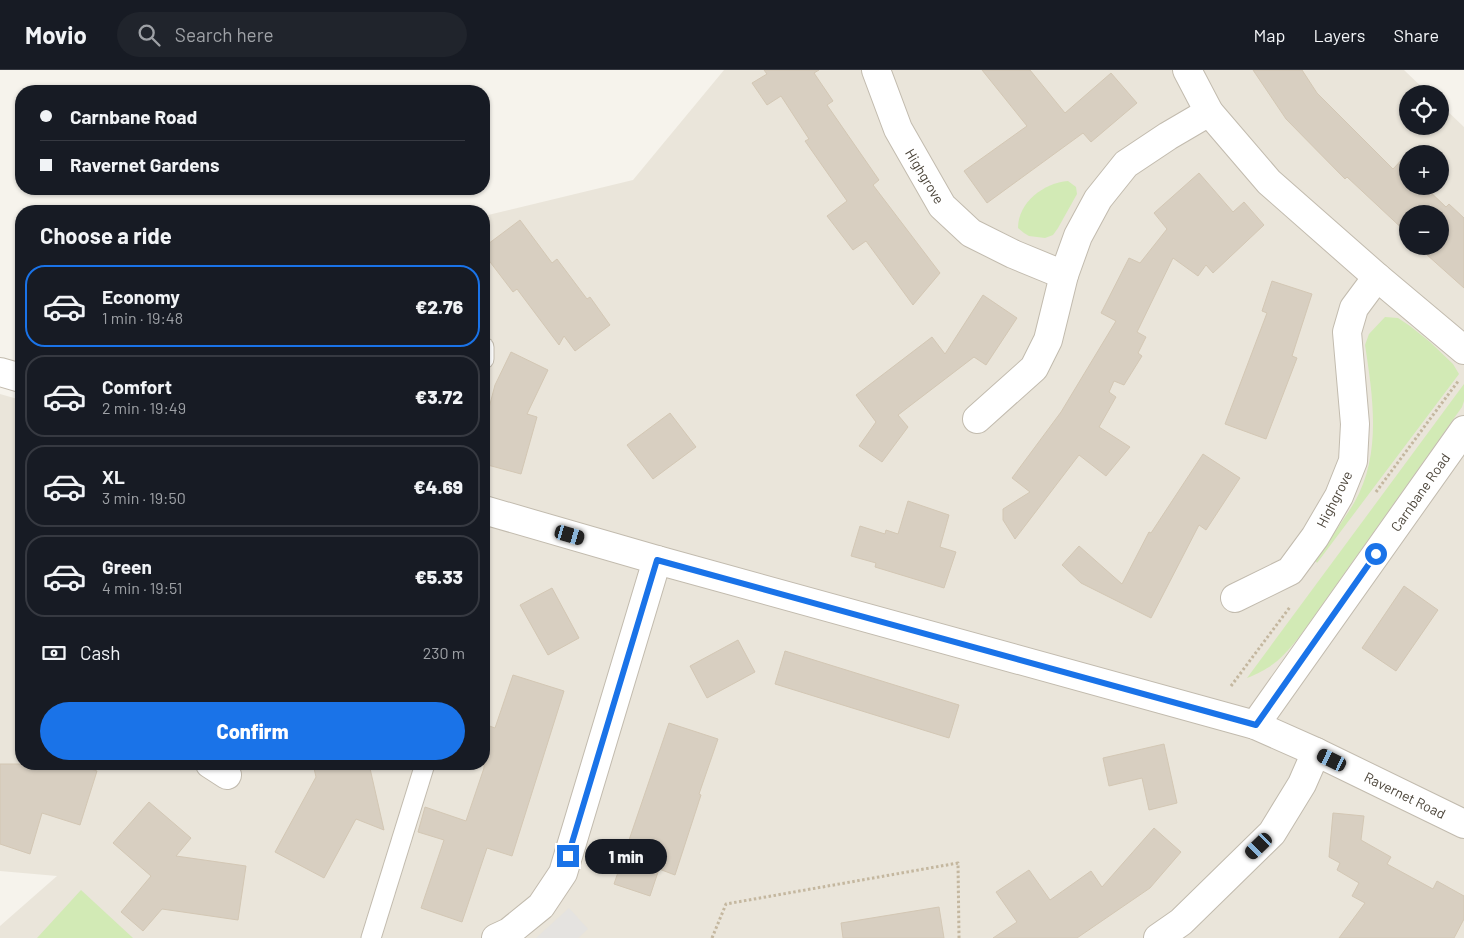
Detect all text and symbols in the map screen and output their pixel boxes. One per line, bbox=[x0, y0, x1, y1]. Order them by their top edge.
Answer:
search box bbox=[117, 12, 467, 57]
text: Movio bbox=[25, 20, 87, 49]
icon: search bbox=[135, 21, 163, 49]
text: Search here bbox=[175, 23, 274, 46]
text: Map bbox=[1253, 24, 1285, 46]
text: Layers bbox=[1313, 24, 1366, 46]
text: Share bbox=[1394, 24, 1439, 46]
map controls bbox=[1399, 85, 1449, 255]
button: locate bbox=[1399, 85, 1449, 135]
text: Carnbane Road bbox=[70, 105, 197, 128]
street label: Highgrove bbox=[902, 145, 948, 207]
button: + bbox=[1399, 145, 1449, 195]
text: Ravernet Gardens bbox=[70, 153, 220, 176]
button: − bbox=[1399, 205, 1449, 255]
text: Choose a ride bbox=[40, 222, 172, 248]
icon: car bbox=[42, 284, 87, 329]
text: Economy bbox=[102, 285, 180, 308]
text: €2.76 bbox=[415, 295, 463, 318]
text: 1 min · 19:48 bbox=[102, 308, 183, 327]
icon: car bbox=[42, 374, 87, 419]
text: Comfort bbox=[102, 375, 172, 398]
text: €3.72 bbox=[415, 385, 463, 408]
text: 2 min · 19:49 bbox=[102, 398, 186, 417]
street label: Carnbane Road bbox=[1387, 450, 1453, 534]
icon: car bbox=[42, 464, 87, 509]
text: XL bbox=[102, 465, 125, 488]
street label: Highgrove bbox=[1312, 468, 1356, 530]
text: €4.69 bbox=[414, 475, 463, 498]
text: 3 min · 19:50 bbox=[102, 488, 186, 507]
car bbox=[553, 524, 586, 546]
route start bbox=[1365, 543, 1387, 565]
icon: car bbox=[42, 554, 87, 599]
text: Green bbox=[102, 555, 152, 578]
text: €5.33 bbox=[415, 565, 463, 588]
text: 4 min · 19:51 bbox=[102, 578, 182, 597]
icon: cash bbox=[40, 639, 68, 667]
text: Cash bbox=[80, 641, 121, 664]
text: 230 m bbox=[423, 643, 465, 662]
button: Confirm bbox=[40, 702, 465, 760]
car bbox=[1315, 747, 1348, 773]
street label: Ravernet Road bbox=[1362, 768, 1448, 822]
car bbox=[1243, 830, 1275, 862]
callout: 1 min bbox=[586, 838, 668, 874]
route end bbox=[557, 845, 579, 867]
text: 1 min bbox=[608, 847, 644, 866]

